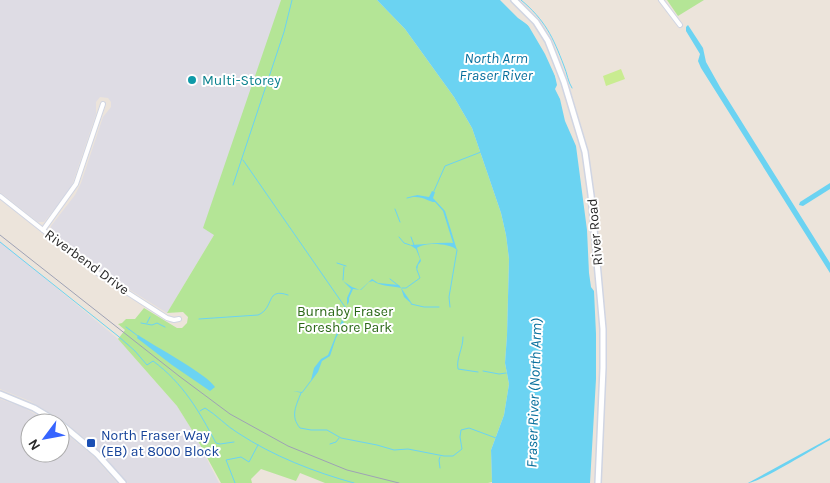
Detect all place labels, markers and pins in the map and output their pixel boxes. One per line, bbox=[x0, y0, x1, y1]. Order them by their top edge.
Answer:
place label: Multi-Storey bbox=[202, 72, 281, 89]
marker: Multi-Storey bbox=[186, 74, 198, 86]
place label: North Fraser Way (EB) at 8000 Block bbox=[101, 427, 219, 460]
marker: North Fraser Way (EB) at 8000 Block bbox=[85, 437, 97, 449]

